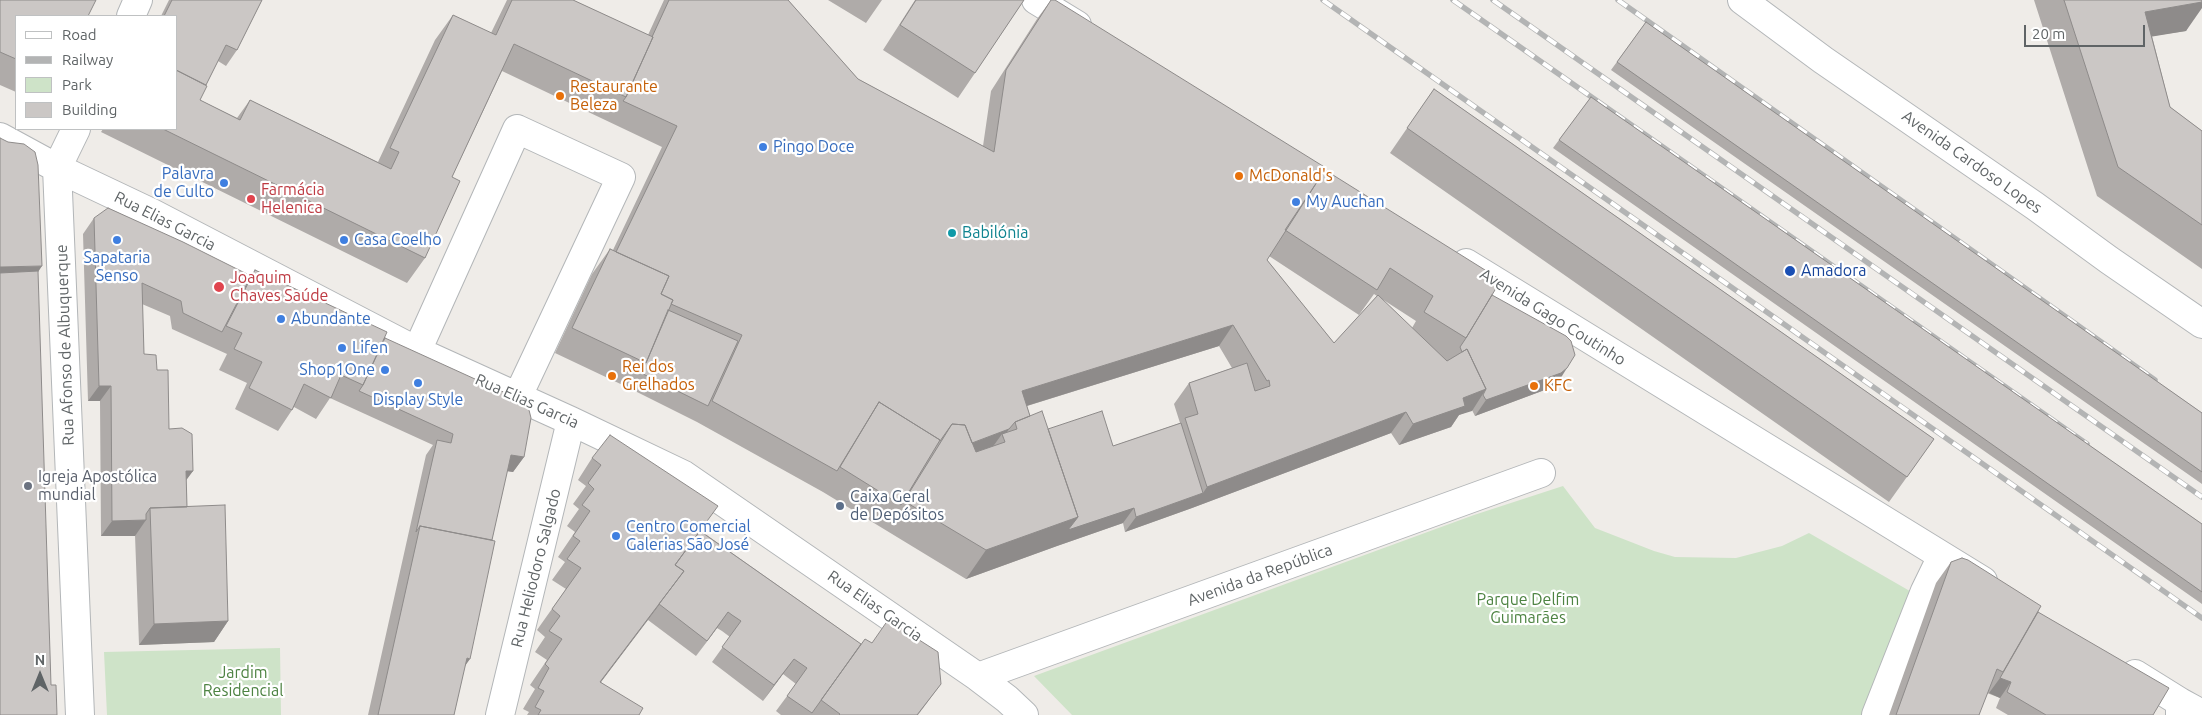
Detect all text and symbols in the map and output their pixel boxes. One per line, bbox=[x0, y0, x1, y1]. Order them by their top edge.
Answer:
legend bbox=[15, 15, 178, 130]
scale bar bbox=[2027, 15, 2148, 47]
text: 20 m bbox=[2032, 25, 2065, 42]
text: Road bbox=[62, 26, 97, 43]
text: Railway bbox=[62, 51, 113, 68]
text: Park bbox=[62, 76, 92, 93]
place label: Restaurante Beleza bbox=[570, 77, 658, 115]
marker: Restaurante Beleza bbox=[554, 90, 566, 102]
text: Building bbox=[62, 101, 117, 118]
street label: Avenida Cardoso Lopes bbox=[1898, 106, 2046, 218]
place label: Pingo Doce bbox=[773, 137, 855, 157]
marker: Pingo Doce bbox=[757, 141, 769, 153]
place label: Palavra de Culto bbox=[154, 164, 214, 202]
place label: McDonald's bbox=[1249, 166, 1333, 186]
marker: McDonald's bbox=[1233, 170, 1245, 182]
marker: Palavra de Culto bbox=[218, 177, 230, 189]
place label: Farmácia Helenica bbox=[261, 180, 325, 218]
street label: Rua Elias Garcia bbox=[111, 187, 219, 255]
place label: My Auchan bbox=[1306, 192, 1385, 212]
marker: Farmácia Helenica bbox=[245, 193, 257, 205]
marker: My Auchan bbox=[1290, 196, 1302, 208]
place label: Babilónia bbox=[962, 223, 1028, 243]
marker: Babilónia bbox=[946, 227, 958, 239]
place label: Casa Coelho bbox=[354, 230, 442, 250]
marker: Sapataria Senso bbox=[111, 234, 123, 246]
marker: Casa Coelho bbox=[338, 234, 350, 246]
street label: Rua Afonso de Albuquerque bbox=[52, 244, 78, 446]
place label: Sapataria Senso bbox=[84, 248, 150, 286]
place label: Amadora bbox=[1801, 261, 1866, 281]
street label: Avenida Gago Coutinho bbox=[1477, 264, 1629, 370]
marker: Amadora bbox=[1783, 264, 1797, 278]
place label: Joaquim Chaves Saúde bbox=[230, 268, 328, 306]
marker: Joaquim Chaves Saúde bbox=[212, 280, 226, 294]
place label: Abundante bbox=[291, 309, 371, 329]
marker: Abundante bbox=[275, 313, 287, 325]
place label: Lifen bbox=[352, 338, 388, 358]
marker: Lifen bbox=[336, 342, 348, 354]
place label: Rei dos Grelhados bbox=[622, 357, 695, 395]
place label: Shop1One bbox=[299, 360, 375, 380]
marker: Shop1One bbox=[379, 364, 391, 376]
street label: Rua Elias Garcia bbox=[472, 370, 582, 432]
marker: Rei dos Grelhados bbox=[606, 370, 618, 382]
place label: KFC bbox=[1544, 376, 1572, 396]
marker: Display Style bbox=[412, 377, 424, 389]
marker: KFC bbox=[1528, 380, 1540, 392]
place label: Display Style bbox=[373, 390, 463, 410]
place label: Igreja Apostólica mundial bbox=[38, 467, 157, 505]
marker: Igreja Apostólica mundial bbox=[22, 480, 34, 492]
street label: Rua Heliodoro Salgado bbox=[507, 487, 565, 649]
place label: Caixa Geral de Depósitos bbox=[850, 487, 944, 525]
marker: Caixa Geral de Depósitos bbox=[834, 500, 846, 512]
place label: Centro Comercial Galerias São José bbox=[626, 517, 751, 555]
marker: Centro Comercial Galerias São José bbox=[610, 530, 622, 542]
street label: Avenida da República bbox=[1185, 540, 1335, 610]
street label: Rua Elias Garcia bbox=[824, 566, 926, 646]
park label: Parque Delfim Guimarães bbox=[1477, 590, 1579, 628]
north arrow bbox=[15, 650, 65, 700]
text: N bbox=[35, 652, 45, 668]
park label: Jardim Residencial bbox=[203, 663, 283, 701]

